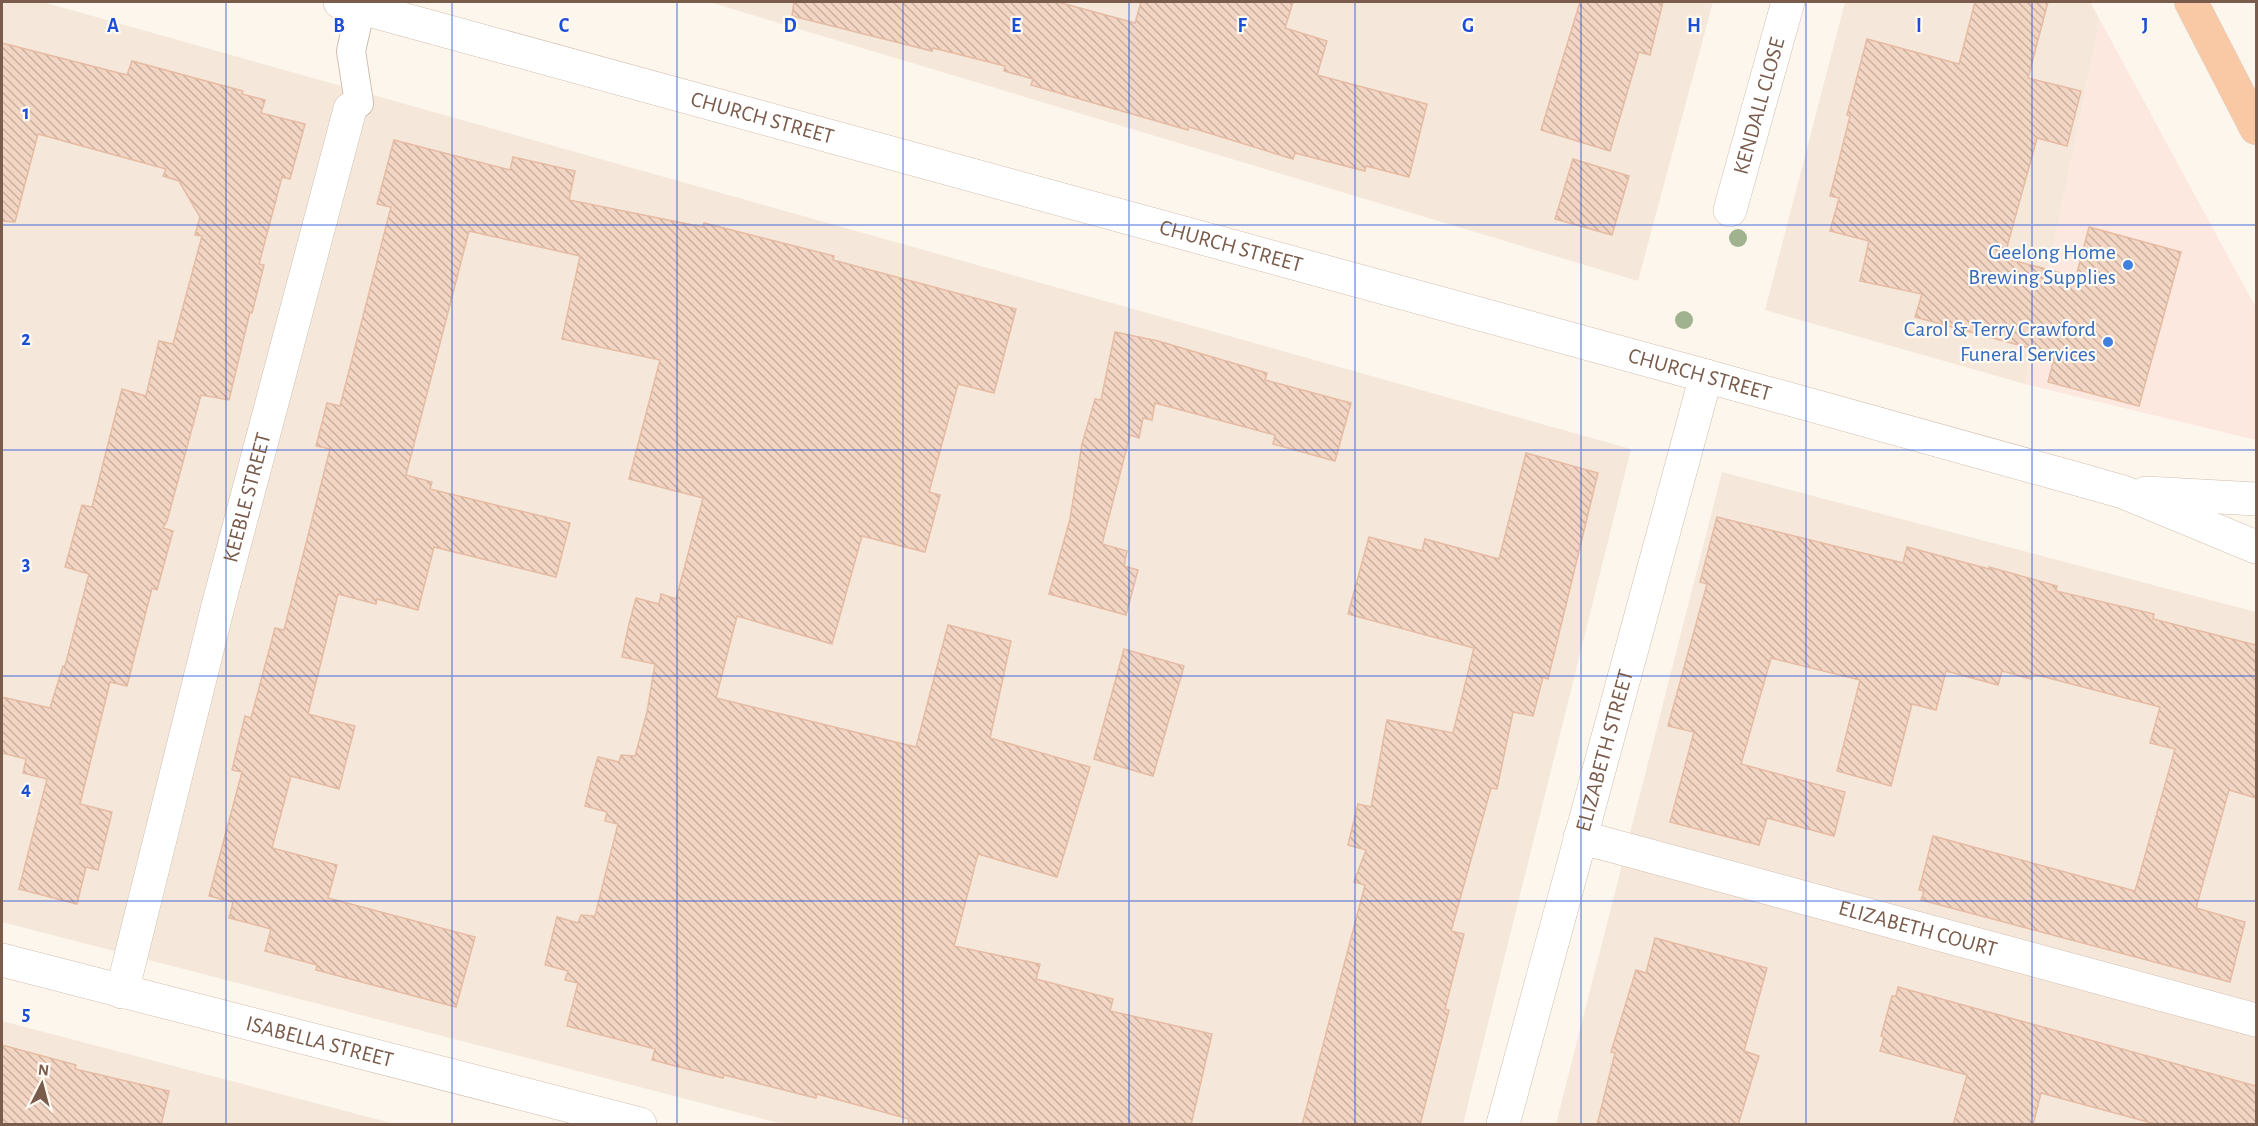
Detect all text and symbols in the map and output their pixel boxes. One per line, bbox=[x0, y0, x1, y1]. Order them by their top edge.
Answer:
text: A bbox=[107, 16, 119, 36]
text: B bbox=[333, 16, 345, 36]
text: C bbox=[559, 16, 570, 36]
text: D bbox=[783, 16, 797, 36]
text: E bbox=[1011, 16, 1021, 36]
text: F bbox=[1237, 16, 1247, 36]
text: G bbox=[1462, 16, 1474, 36]
text: H bbox=[1687, 16, 1701, 36]
text: I bbox=[1916, 16, 1922, 36]
text: J bbox=[2142, 16, 2148, 36]
street label: KENDALL CLOSE bbox=[1729, 35, 1789, 177]
street label: CHURCH STREET bbox=[688, 88, 837, 148]
text: 1 bbox=[22, 103, 30, 123]
street label: CHURCH STREET bbox=[1157, 216, 1305, 276]
place label: Geelong Home Brewing Supplies bbox=[1968, 241, 2116, 288]
marker: Geelong Home Brewing Supplies bbox=[2121, 258, 2135, 272]
place label: Carol & Terry Crawford Funeral Services bbox=[1904, 318, 2096, 365]
text: 2 bbox=[21, 329, 31, 349]
marker: Carol & Terry Crawford Funeral Services bbox=[2101, 335, 2115, 349]
street label: CHURCH STREET bbox=[1626, 344, 1774, 405]
street label: KEEBLE STREET bbox=[219, 430, 275, 565]
text: 3 bbox=[22, 554, 30, 574]
street label: ELIZABETH STREET bbox=[1572, 667, 1637, 834]
text: 4 bbox=[21, 779, 31, 799]
street label: ELIZABETH COURT bbox=[1836, 897, 2000, 960]
text: 5 bbox=[22, 1004, 30, 1024]
street label: ISABELLA STREET bbox=[244, 1012, 396, 1071]
north arrow bbox=[12, 1054, 72, 1114]
text: N bbox=[37, 1062, 50, 1079]

